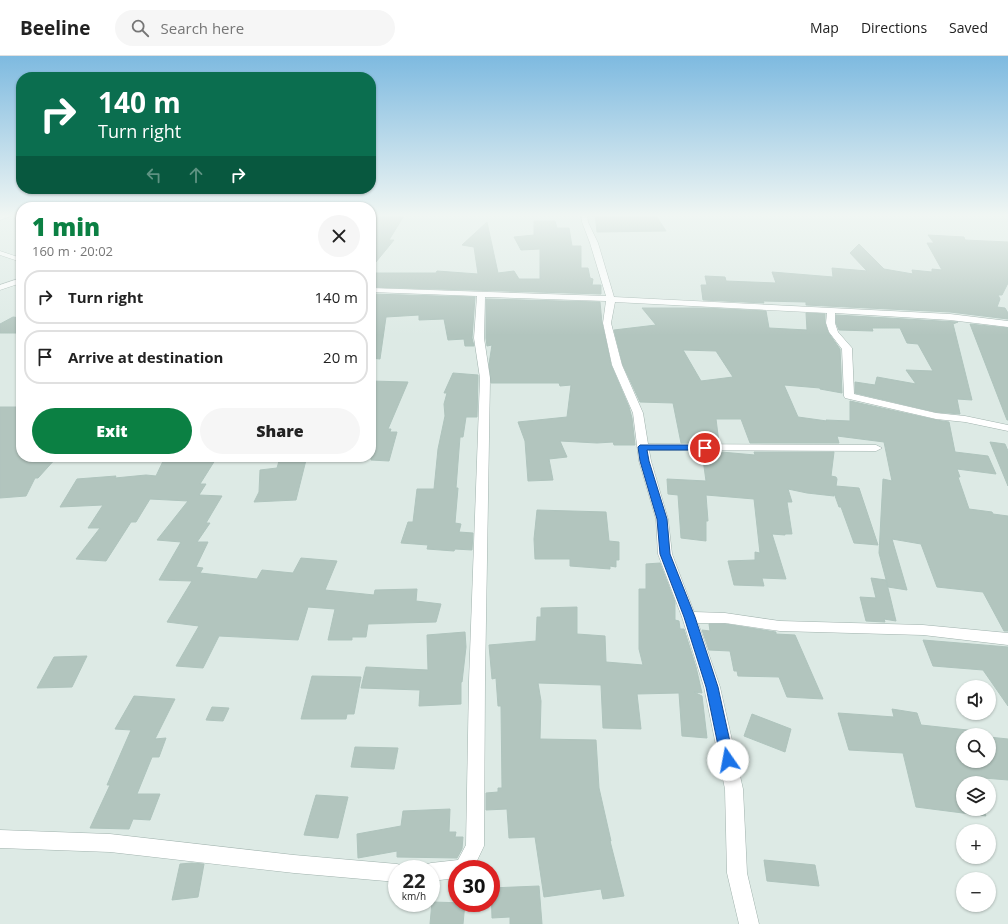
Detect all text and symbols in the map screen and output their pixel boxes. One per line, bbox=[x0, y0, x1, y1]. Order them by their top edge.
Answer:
search box bbox=[115, 10, 395, 46]
text: Beeline bbox=[20, 15, 91, 41]
icon: search bbox=[129, 17, 151, 39]
text: Search here bbox=[161, 18, 244, 38]
text: Map bbox=[810, 18, 839, 37]
text: Directions bbox=[861, 18, 927, 37]
text: Saved bbox=[949, 18, 988, 37]
text: 140 m bbox=[98, 83, 181, 121]
icon: right bbox=[32, 88, 84, 140]
text: Turn right bbox=[98, 119, 181, 143]
icon: left bbox=[143, 164, 165, 186]
icon: ahead bbox=[185, 164, 207, 186]
icon: right bbox=[227, 164, 249, 186]
text: 1 min bbox=[32, 210, 100, 243]
button: close bbox=[318, 215, 360, 257]
text: 160 m · 20:02 bbox=[32, 242, 113, 260]
icon: right bbox=[34, 286, 56, 308]
text: Turn right bbox=[68, 287, 143, 307]
text: 140 m bbox=[314, 287, 358, 307]
icon: arrive bbox=[34, 346, 56, 368]
text: Arrive at destination bbox=[68, 347, 223, 367]
text: 20 m bbox=[323, 347, 358, 367]
button: Exit bbox=[32, 408, 192, 454]
button: Share bbox=[200, 408, 360, 454]
pin bbox=[688, 431, 722, 465]
icon: arrive bbox=[694, 437, 716, 459]
map controls bbox=[956, 680, 996, 912]
button: sound bbox=[956, 680, 996, 720]
button: search bbox=[956, 728, 996, 768]
position arrow bbox=[707, 739, 749, 781]
button: layers bbox=[956, 776, 996, 816]
button: + bbox=[956, 824, 996, 864]
speed limit sign: 30 bbox=[448, 860, 500, 912]
text: 22 bbox=[403, 867, 425, 894]
button: − bbox=[956, 872, 996, 912]
text: km/h bbox=[402, 889, 426, 903]

